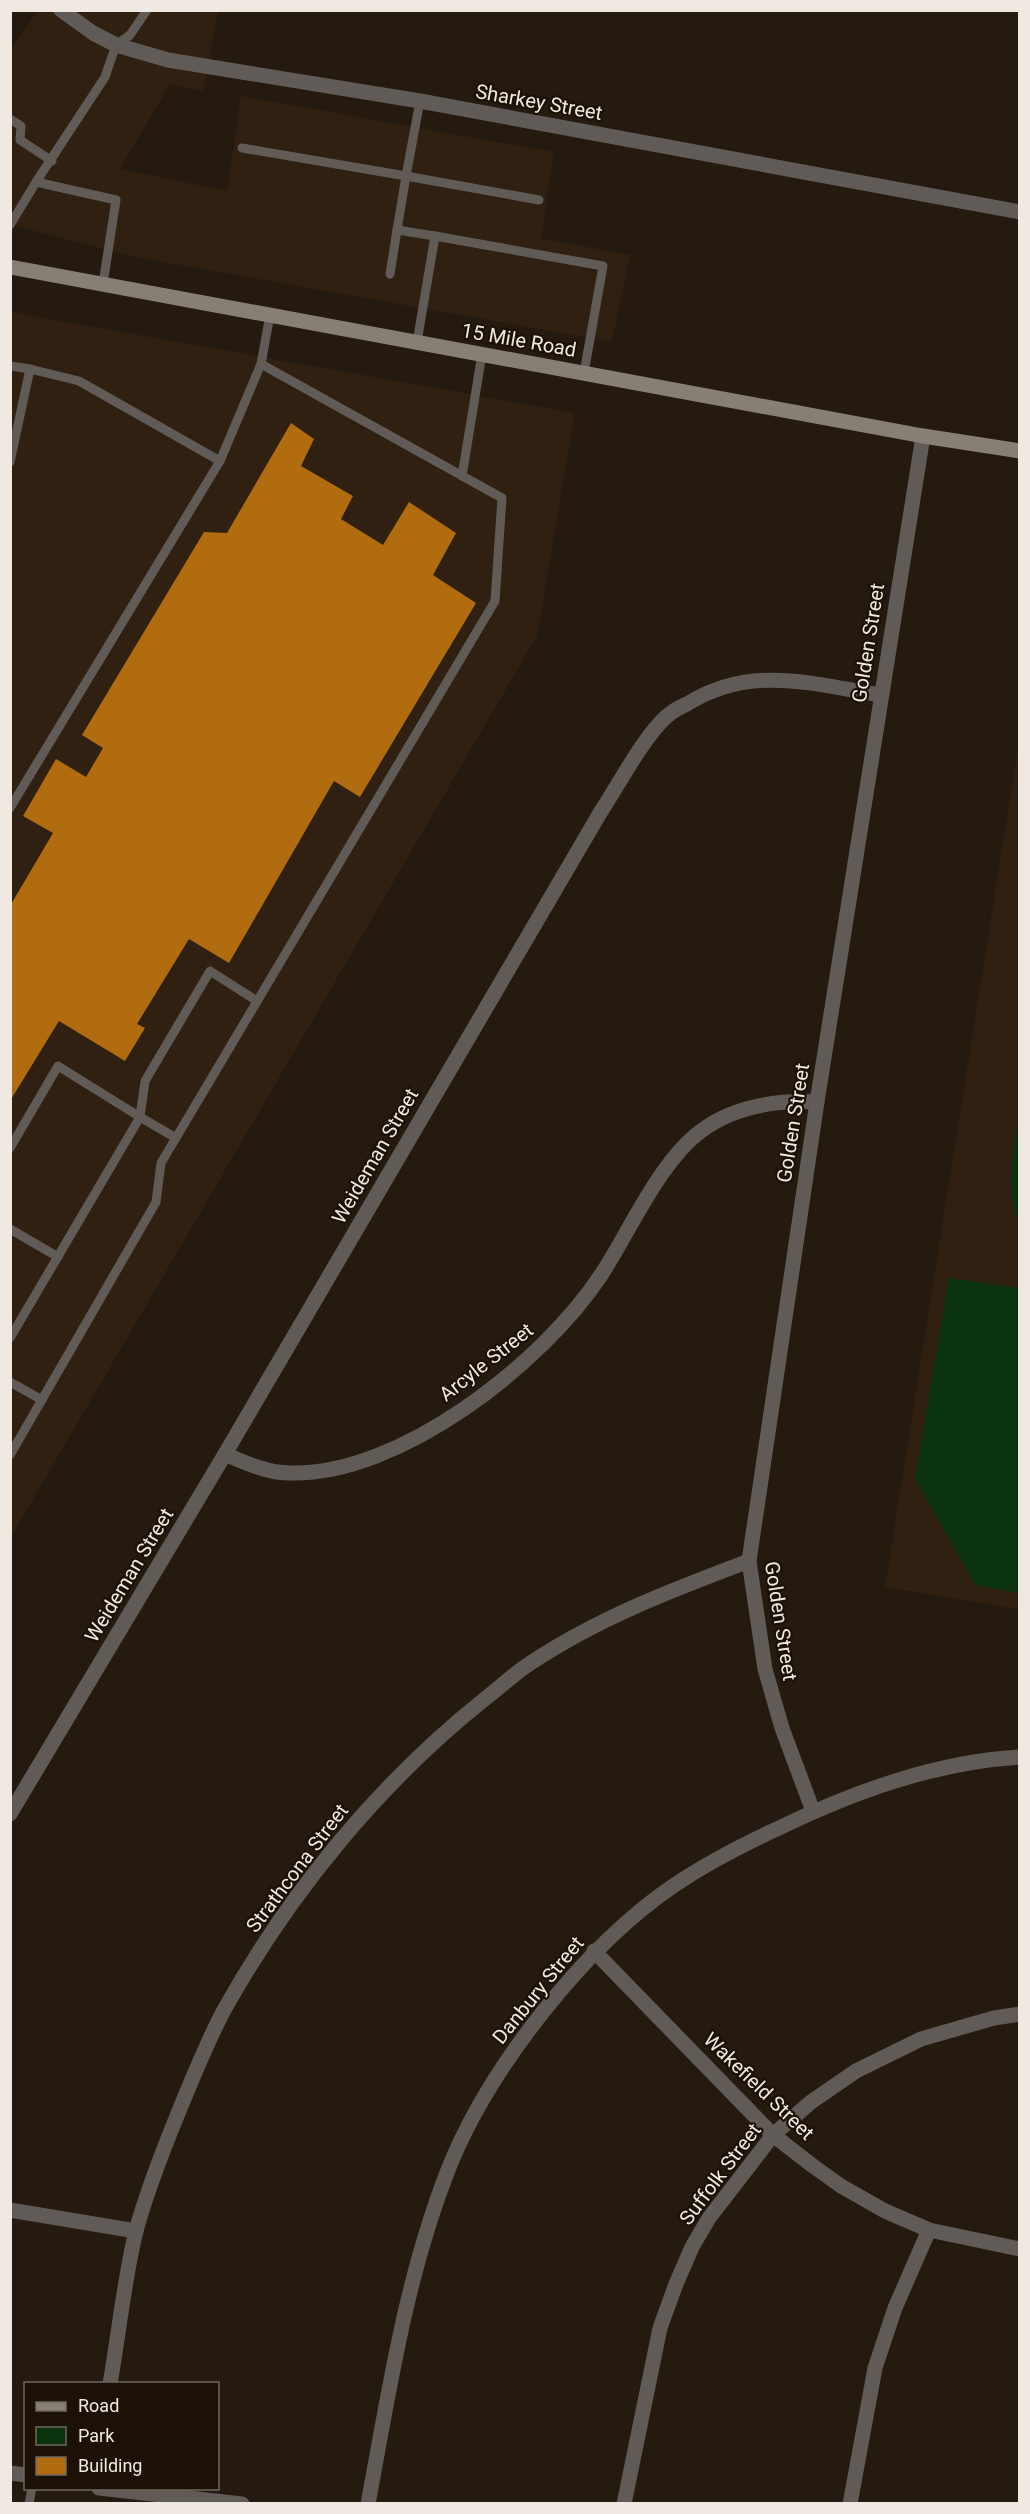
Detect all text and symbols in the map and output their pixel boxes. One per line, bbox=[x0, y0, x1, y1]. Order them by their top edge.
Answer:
street label: Sharkey Street bbox=[474, 79, 604, 125]
street label: 15 Mile Road bbox=[460, 318, 578, 362]
street label: Golden Street bbox=[847, 582, 889, 704]
street label: Golden Street bbox=[772, 1062, 814, 1184]
street label: Weideman Street bbox=[327, 1084, 423, 1228]
street label: Arcyle Street bbox=[434, 1318, 538, 1406]
street label: Weideman Street bbox=[80, 1504, 178, 1646]
street label: Golden Street bbox=[760, 1560, 802, 1682]
street label: Strathcona Street bbox=[241, 1799, 353, 1937]
street label: Danbury Street bbox=[487, 1931, 589, 2049]
street label: Wakefield Street bbox=[699, 2027, 819, 2145]
street label: Suffolk Street bbox=[674, 2118, 766, 2230]
legend bbox=[24, 2382, 219, 2490]
text: Road bbox=[78, 2395, 119, 2416]
text: Park bbox=[78, 2425, 115, 2446]
text: Building bbox=[78, 2455, 142, 2476]

